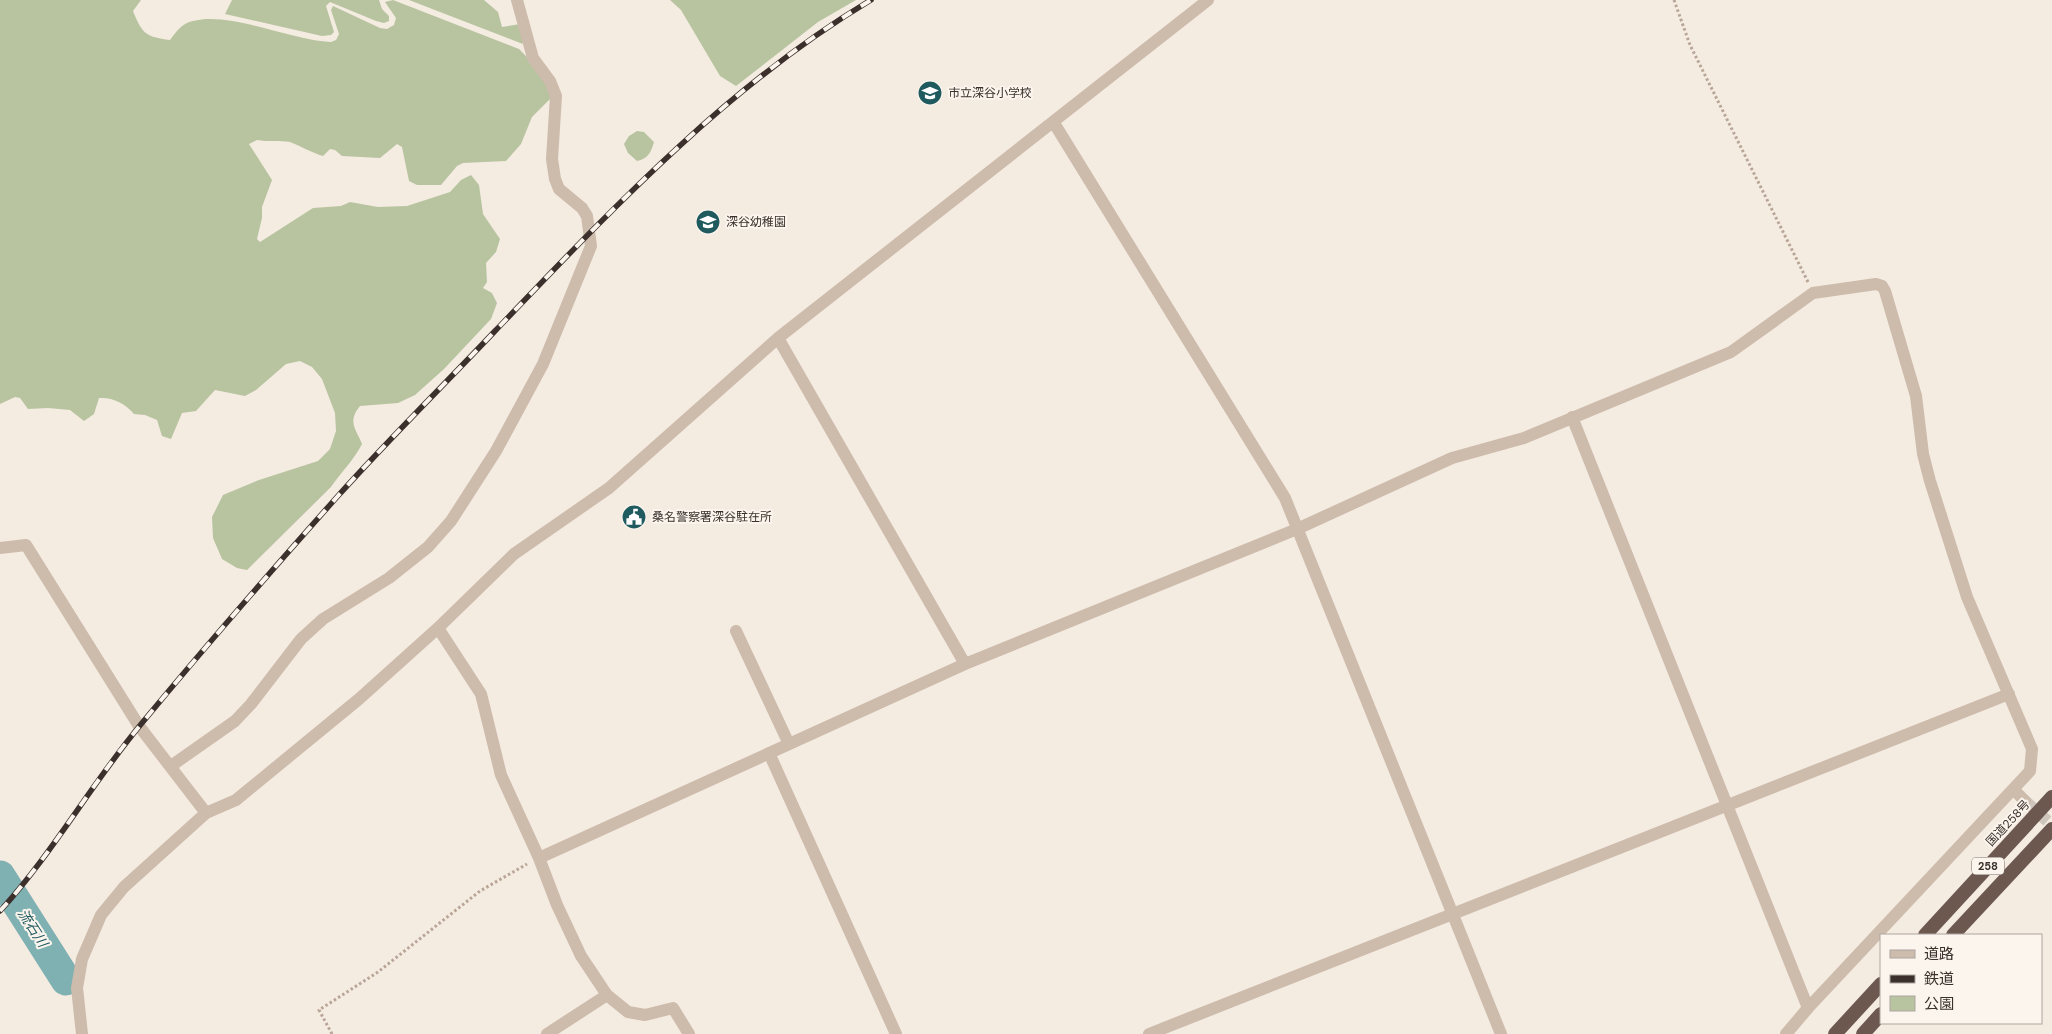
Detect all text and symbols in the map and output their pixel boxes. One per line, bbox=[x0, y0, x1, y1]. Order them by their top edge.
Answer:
school or university icon: 市立深谷小学校 bbox=[917, 80, 943, 106]
place label: 市立深谷小学校 bbox=[948, 85, 1032, 101]
school or university icon: 深谷幼稚園 bbox=[695, 209, 721, 235]
place label: 深谷幼稚園 bbox=[726, 214, 786, 230]
public building icon: 桑名警察署深谷駐在所 bbox=[621, 504, 647, 530]
place label: 桑名警察署深谷駐在所 bbox=[652, 509, 772, 525]
street label: 国道258号 bbox=[1983, 797, 2033, 849]
road number: 258 bbox=[1972, 858, 2004, 874]
water label: 流石川 bbox=[14, 905, 53, 952]
legend bbox=[1880, 934, 2042, 1024]
text: 道路 bbox=[1924, 944, 1954, 964]
text: 鉄道 bbox=[1924, 969, 1954, 989]
text: 公園 bbox=[1924, 994, 1954, 1014]

